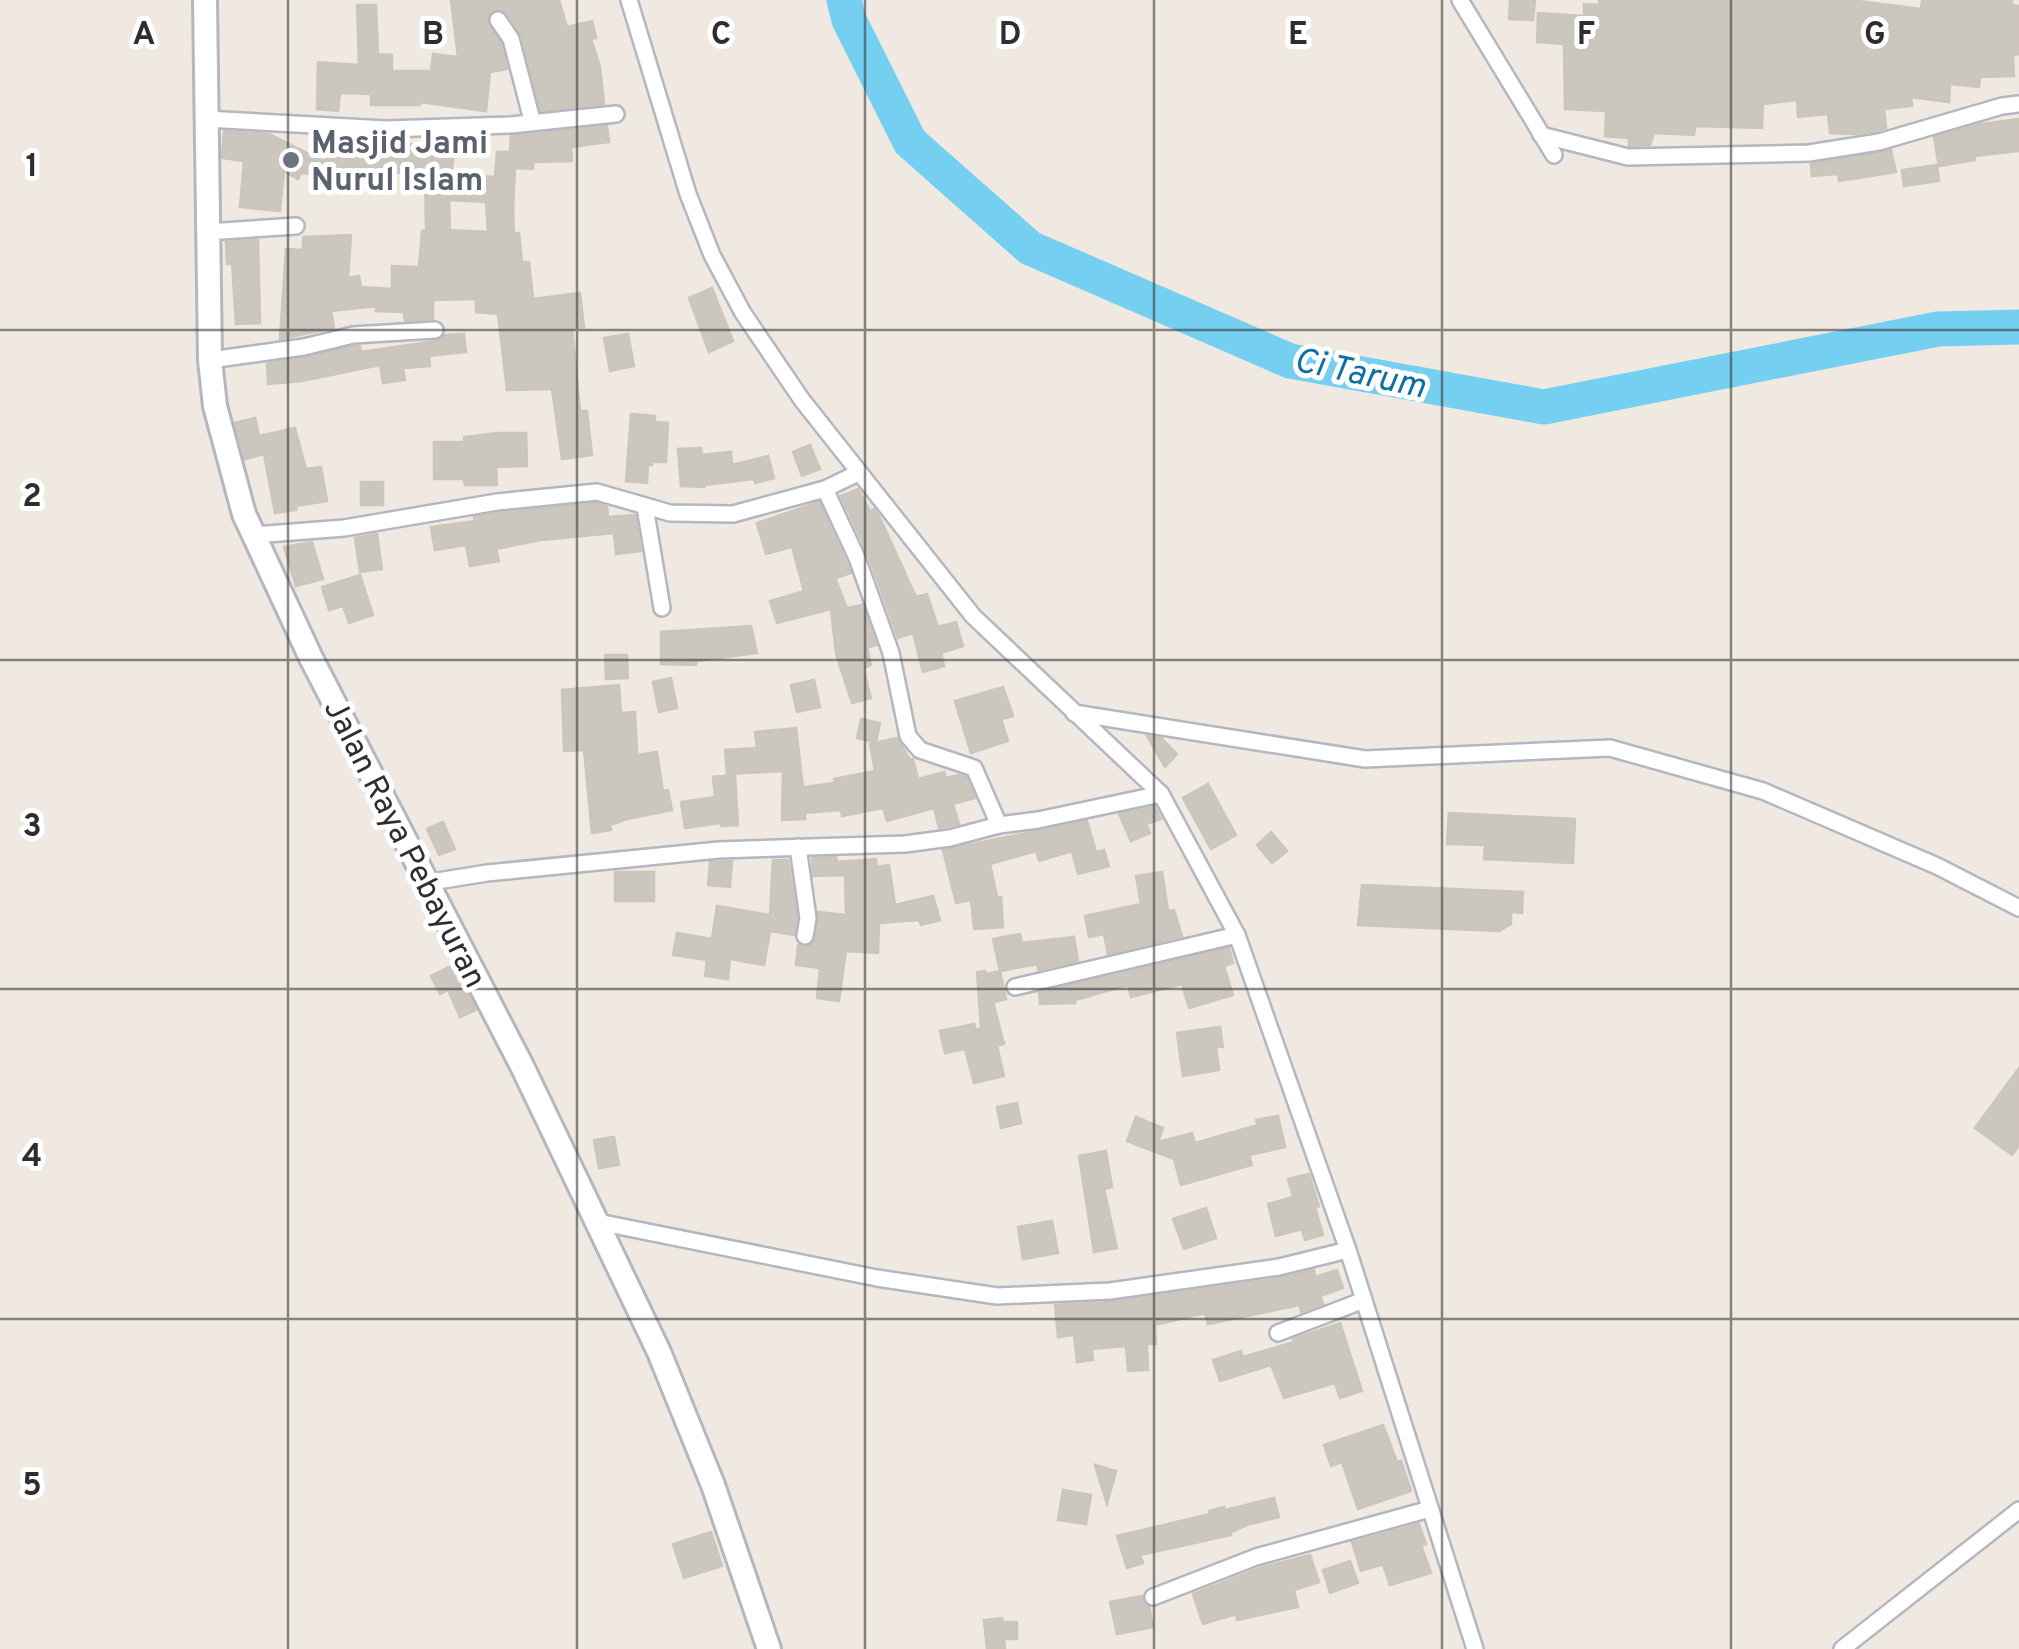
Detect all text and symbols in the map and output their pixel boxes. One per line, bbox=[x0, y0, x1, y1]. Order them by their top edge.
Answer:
text: A bbox=[133, 16, 155, 56]
text: B bbox=[422, 16, 444, 56]
text: C bbox=[711, 16, 731, 56]
text: D bbox=[999, 16, 1021, 56]
text: E bbox=[1288, 16, 1308, 56]
text: F bbox=[1577, 16, 1595, 56]
text: G bbox=[1864, 16, 1886, 56]
place label: Masjid Jami Nurul Islam bbox=[311, 125, 488, 202]
text: 1 bbox=[26, 148, 38, 188]
marker: Masjid Jami Nurul Islam bbox=[280, 149, 302, 171]
water label: Ci Tarum bbox=[1290, 340, 1429, 410]
text: 2 bbox=[22, 478, 42, 518]
street label: Jalan Raya Pebayuran bbox=[313, 693, 494, 995]
text: 3 bbox=[22, 808, 42, 848]
text: 4 bbox=[22, 1138, 42, 1178]
text: 5 bbox=[22, 1467, 42, 1507]

